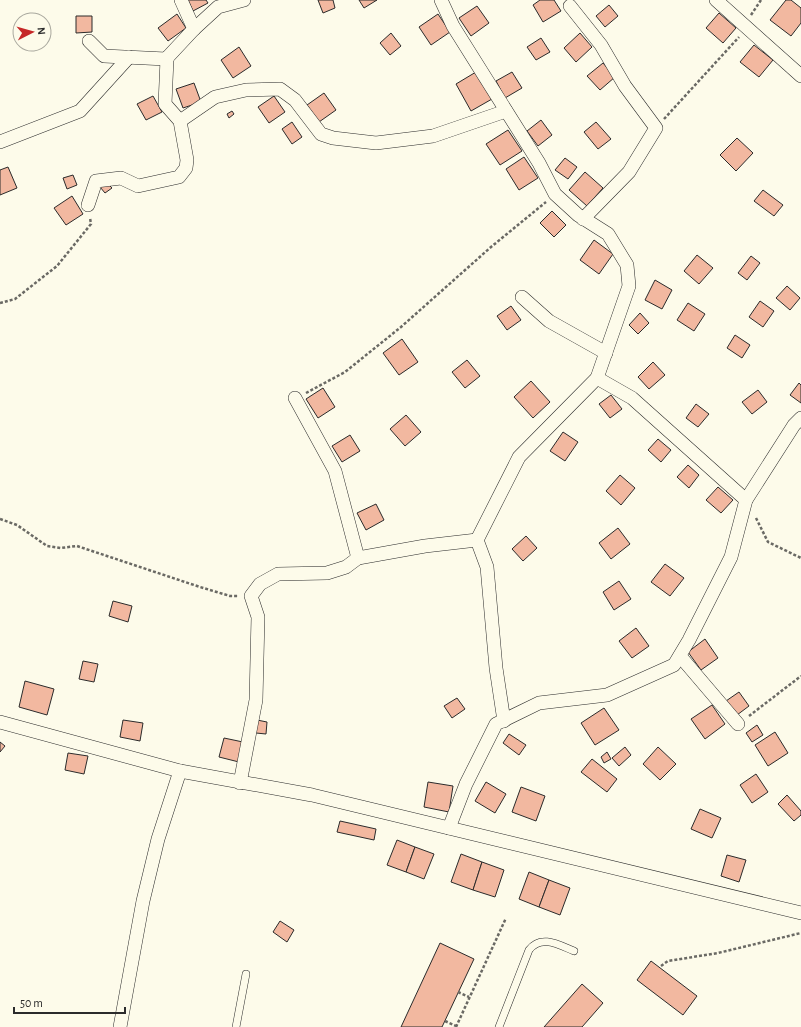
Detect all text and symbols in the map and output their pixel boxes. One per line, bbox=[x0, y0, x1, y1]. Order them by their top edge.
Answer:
north arrow bbox=[12, 12, 52, 52]
text: N bbox=[36, 27, 47, 35]
scale bar bbox=[14, 989, 125, 1015]
text: 50 m bbox=[20, 997, 43, 1009]

